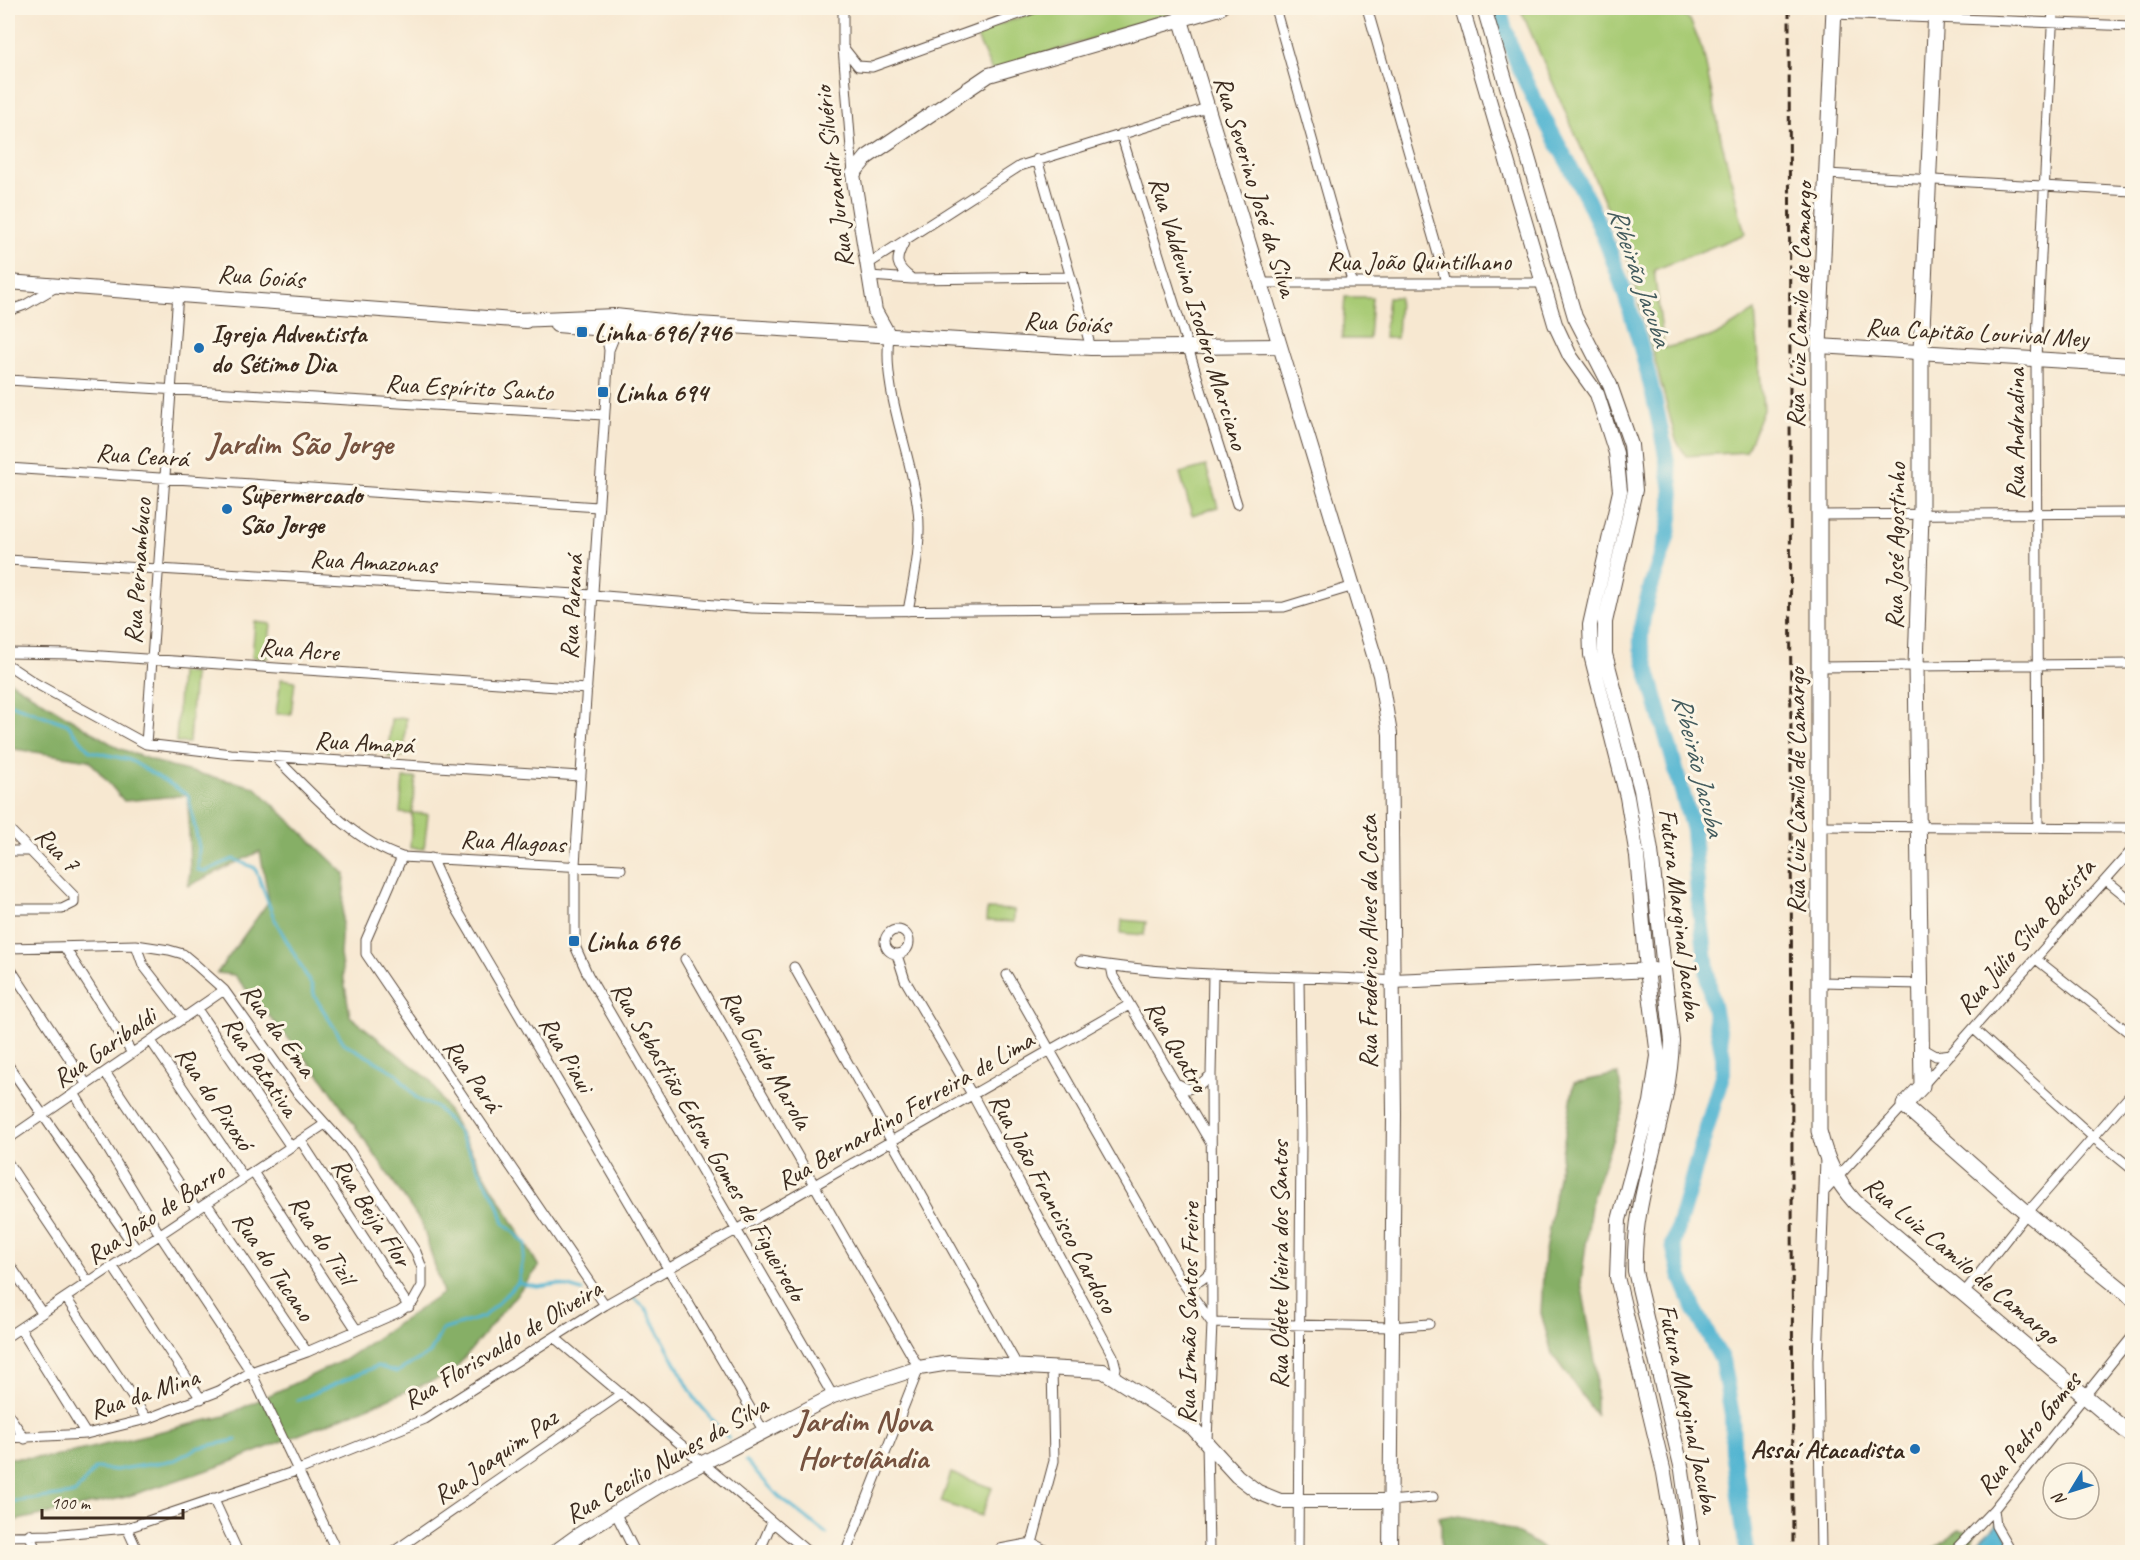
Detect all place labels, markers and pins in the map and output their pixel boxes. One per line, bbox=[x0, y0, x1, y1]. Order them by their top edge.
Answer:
place label: Linha 696/746 bbox=[594, 316, 733, 349]
place label: Igreja Adventista do Sétimo Dia bbox=[211, 317, 369, 380]
marker: Linha 696/746 bbox=[575, 325, 589, 339]
marker: Igreja Adventista do Sétimo Dia bbox=[192, 341, 206, 355]
place label: Linha 694 bbox=[615, 376, 711, 409]
marker: Linha 694 bbox=[596, 385, 610, 399]
place label: Supermercado São Jorge bbox=[239, 478, 365, 541]
marker: Supermercado São Jorge bbox=[220, 502, 234, 516]
place label: Linha 696 bbox=[586, 925, 681, 958]
marker: Linha 696 bbox=[567, 934, 581, 948]
place label: Assaí Atacadista bbox=[1751, 1433, 1905, 1466]
marker: Assaí Atacadista bbox=[1908, 1442, 1922, 1456]

